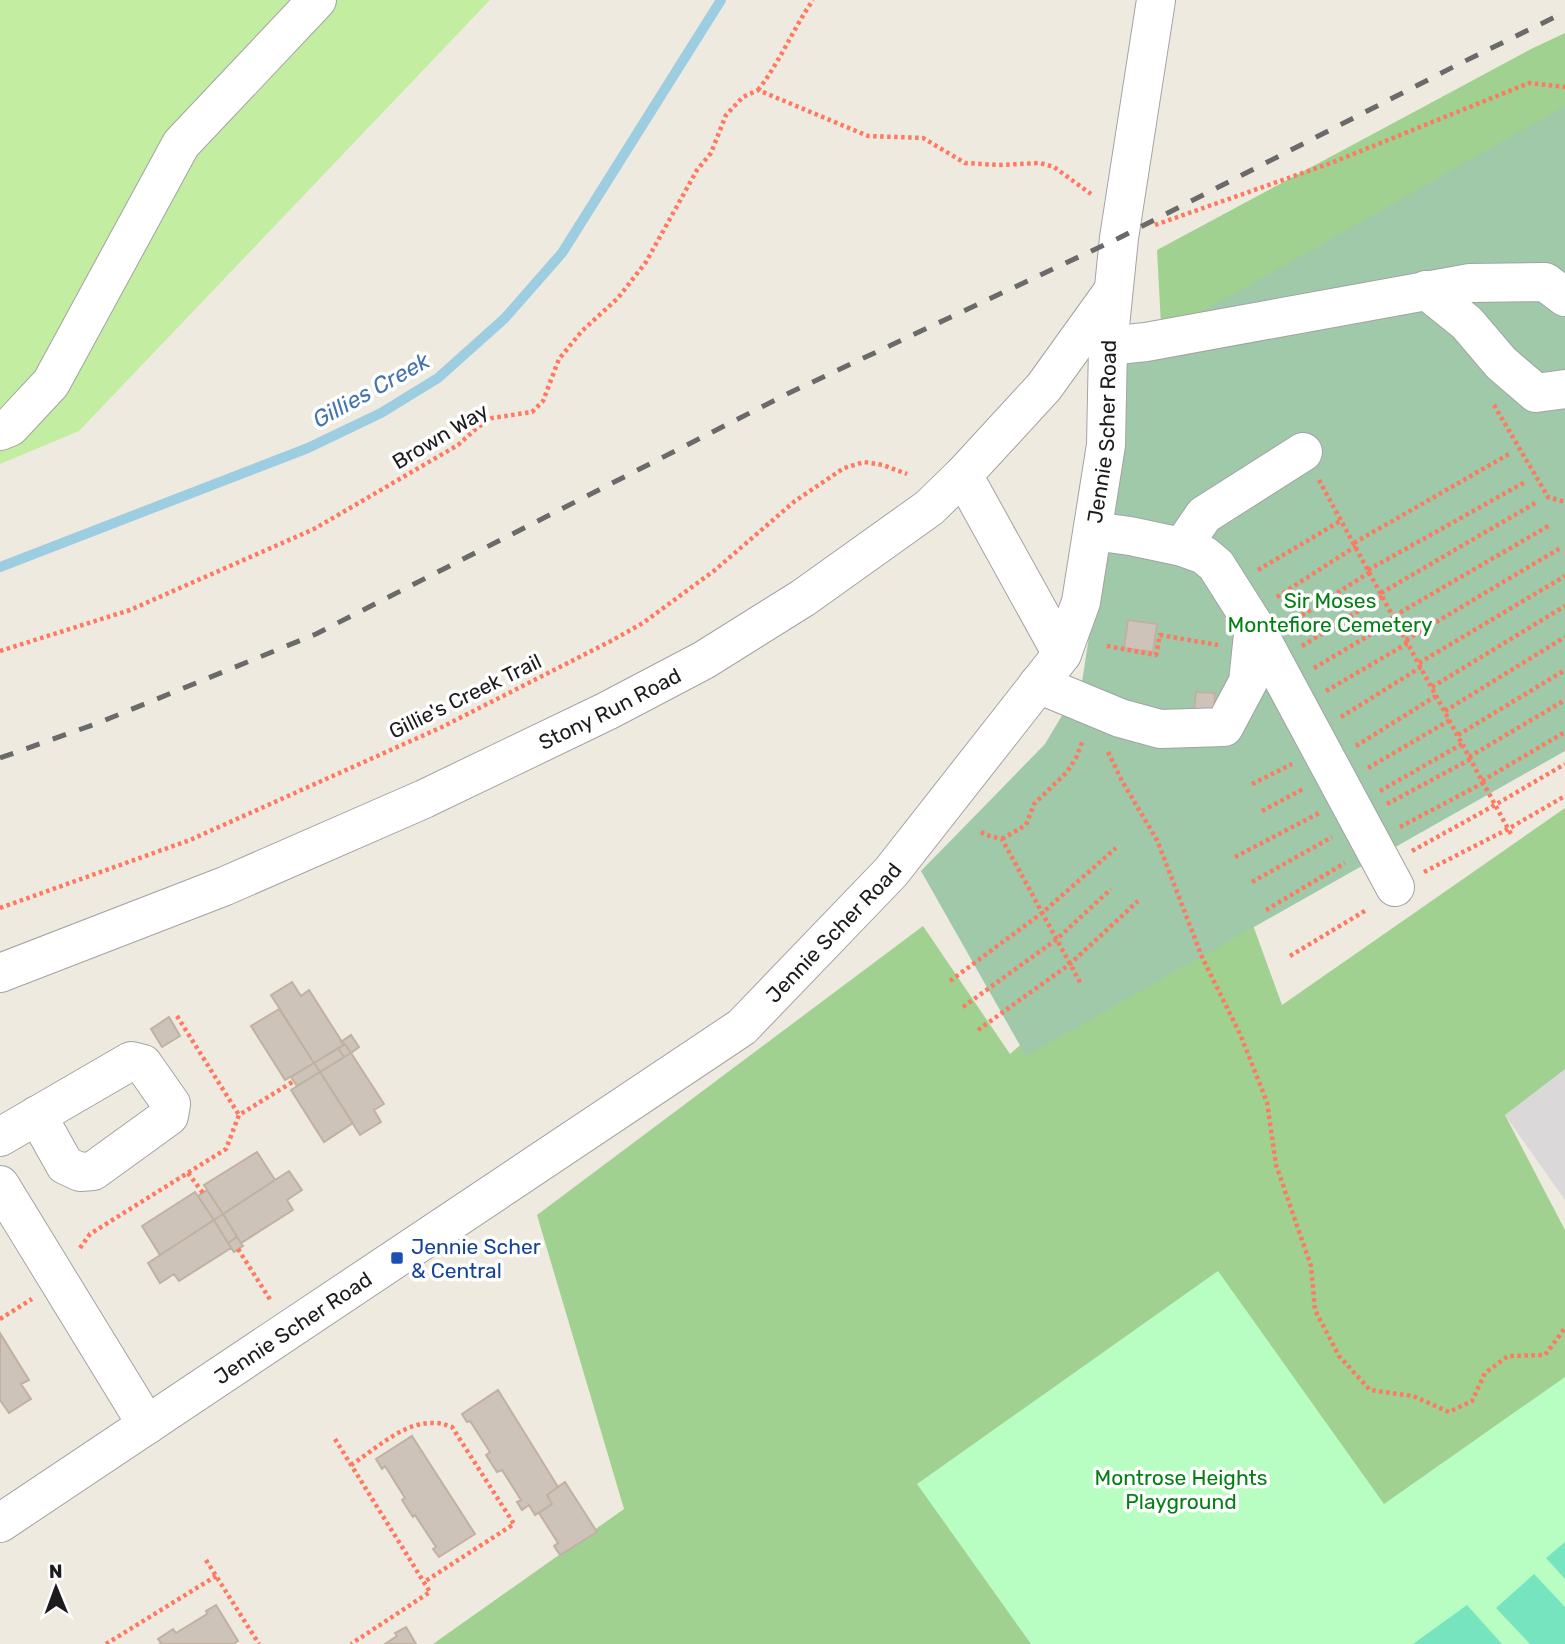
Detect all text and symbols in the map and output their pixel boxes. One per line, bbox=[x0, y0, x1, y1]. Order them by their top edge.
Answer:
street label: Jennie Scher Road bbox=[1081, 340, 1121, 525]
water label: Gillies Creek bbox=[307, 346, 436, 434]
street label: Brown Way bbox=[388, 397, 493, 474]
park label: Sir Moses Montefiore Cemetery bbox=[1227, 588, 1433, 637]
street label: Gillie's Creek Trail bbox=[385, 648, 545, 744]
street label: Stony Run Road bbox=[534, 662, 685, 755]
street label: Jennie Scher Road bbox=[760, 858, 906, 1007]
place label: Jennie Scher & Central bbox=[411, 1234, 541, 1283]
marker: Jennie Scher & Central bbox=[389, 1250, 405, 1266]
street label: Jennie Scher Road bbox=[209, 1266, 376, 1389]
park label: Montrose Heights Playground bbox=[1095, 1465, 1267, 1514]
north arrow bbox=[21, 1553, 91, 1623]
text: N bbox=[49, 1560, 63, 1583]

